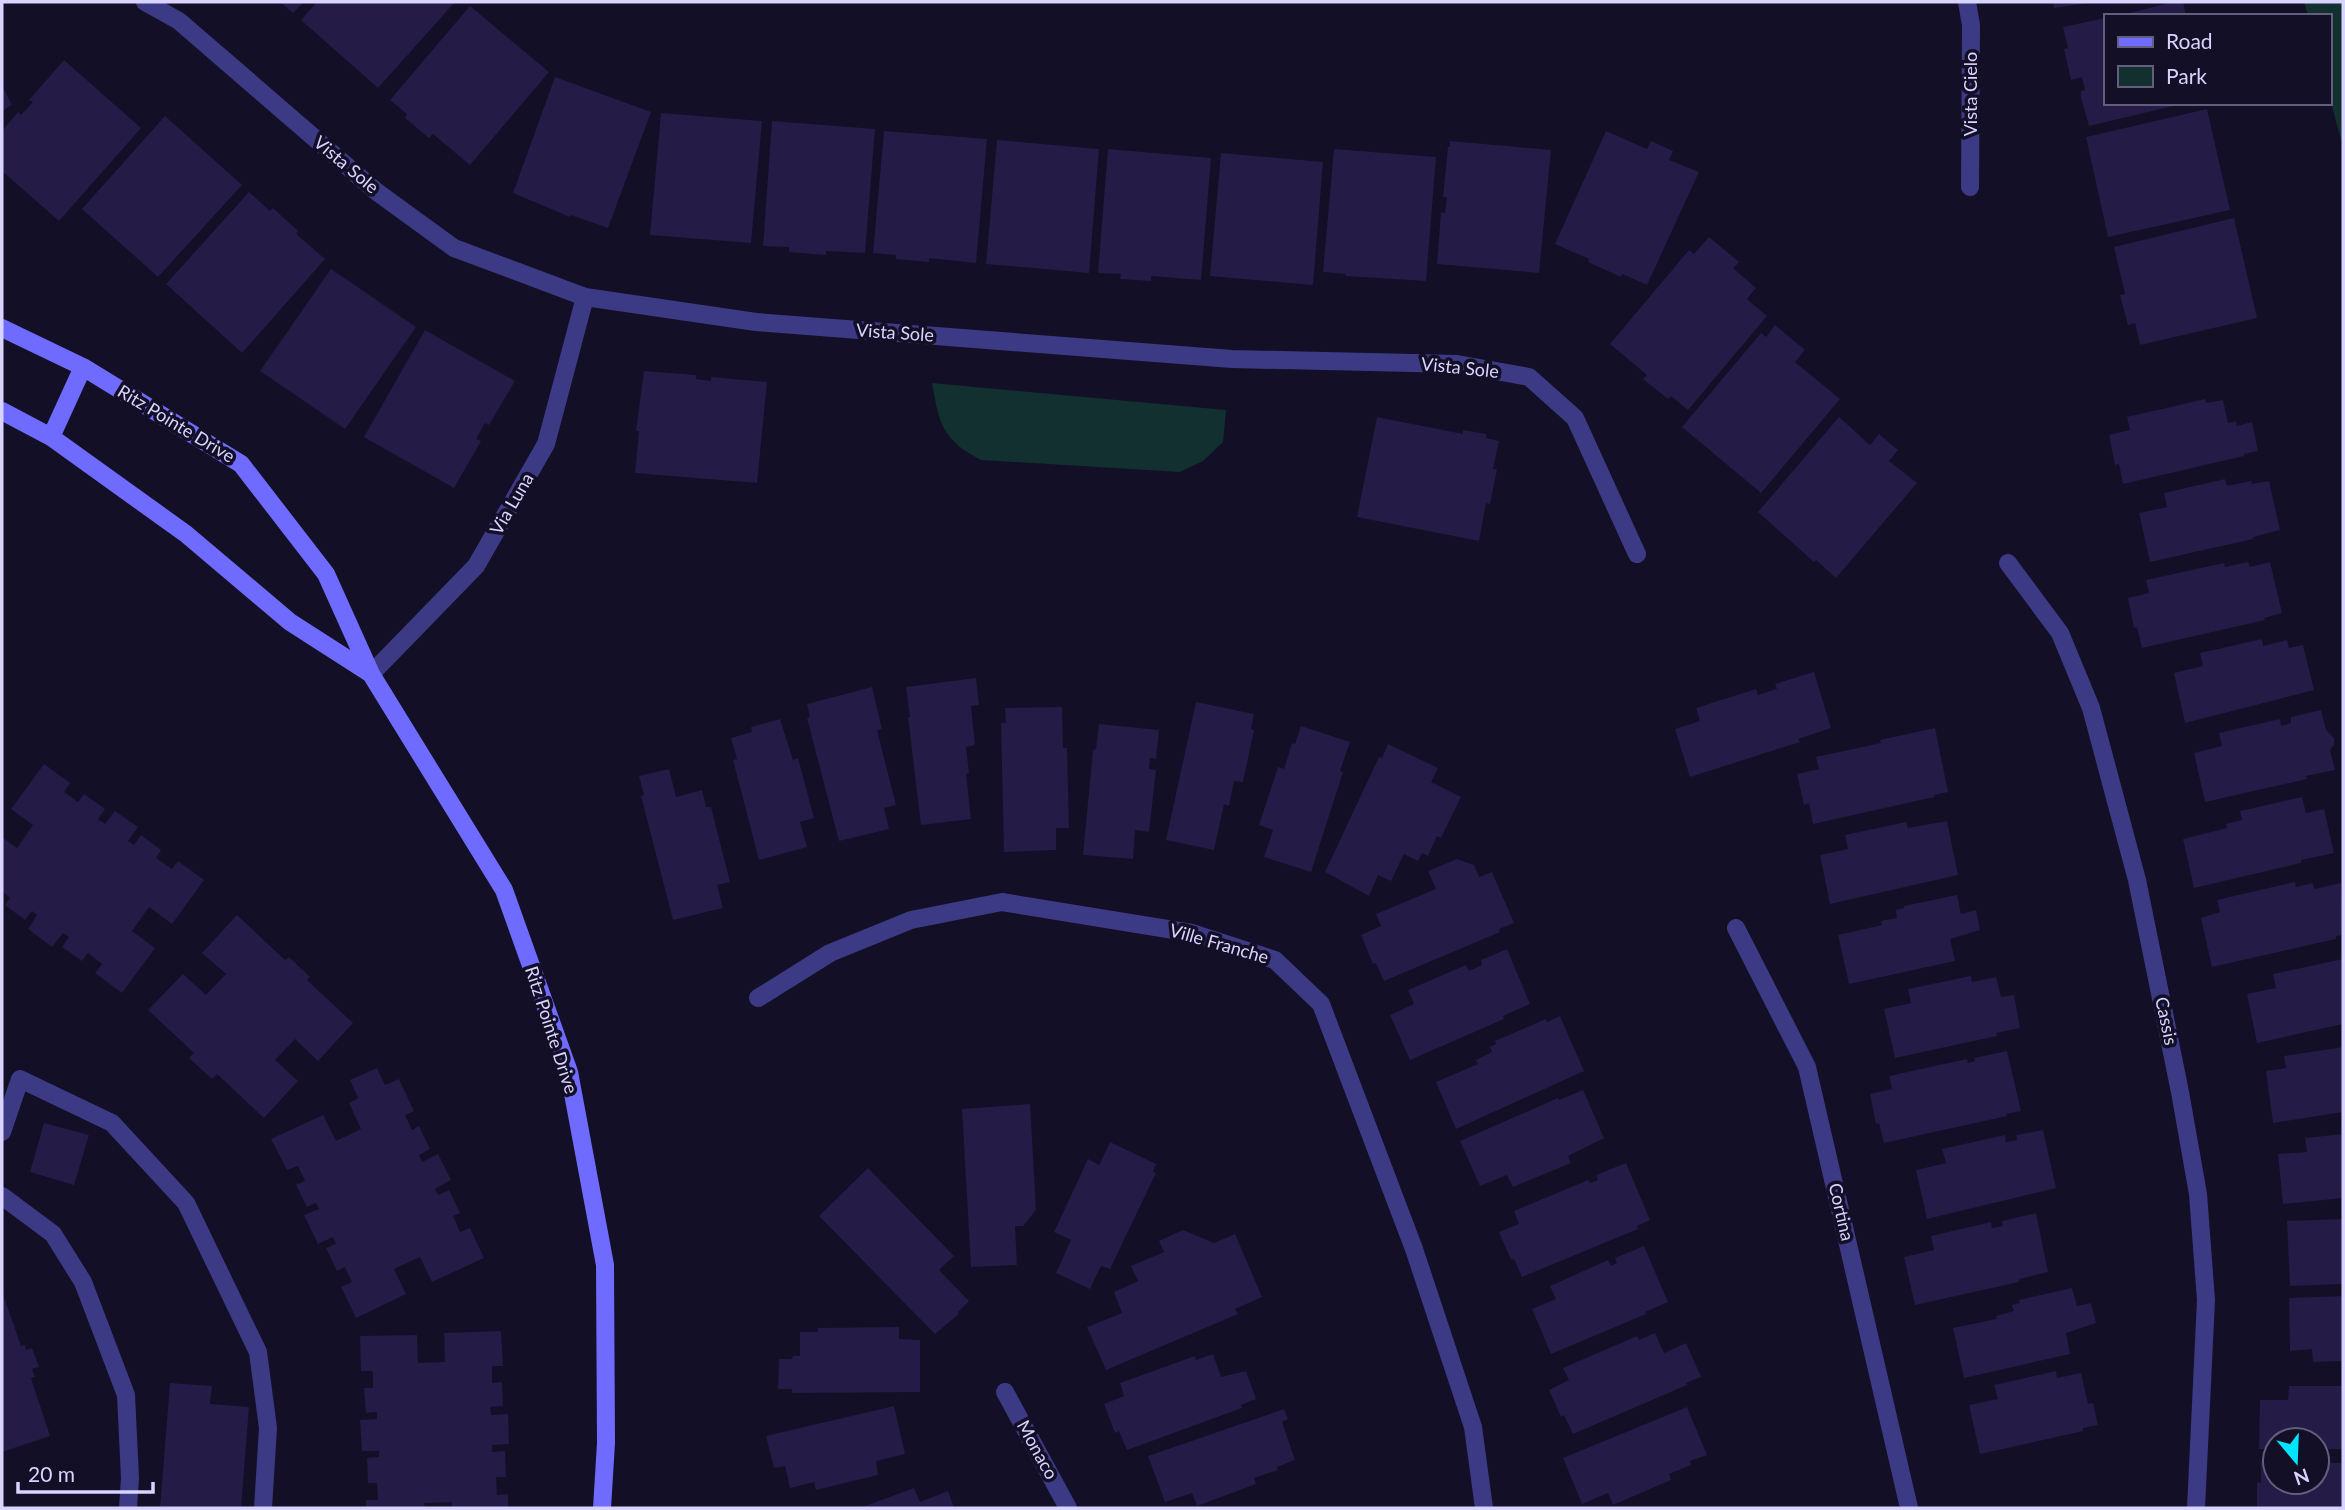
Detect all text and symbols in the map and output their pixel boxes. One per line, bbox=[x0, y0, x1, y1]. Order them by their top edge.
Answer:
legend bbox=[2104, 14, 2331, 105]
text: Road bbox=[2166, 28, 2213, 53]
street label: Vista Cielo bbox=[1959, 52, 1981, 136]
text: Park bbox=[2166, 63, 2207, 88]
street label: Vista Sole bbox=[310, 131, 384, 198]
street label: Vista Sole bbox=[855, 318, 935, 346]
street label: Vista Sole bbox=[1420, 352, 1500, 382]
street label: Ritz Pointe Drive bbox=[114, 379, 239, 467]
street label: Via Luna bbox=[485, 469, 538, 538]
street label: Ville Franche bbox=[1167, 918, 1271, 968]
street label: Ritz Pointe Drive bbox=[521, 963, 583, 1096]
street label: Cassis bbox=[2151, 995, 2183, 1047]
street label: Cortina bbox=[1825, 1181, 1859, 1243]
street label: Monaco bbox=[1013, 1416, 1063, 1483]
north arrow bbox=[2261, 1426, 2331, 1496]
scale bar bbox=[18, 1450, 152, 1494]
text: 20 m bbox=[28, 1461, 75, 1486]
text: N bbox=[2291, 1464, 2312, 1491]

